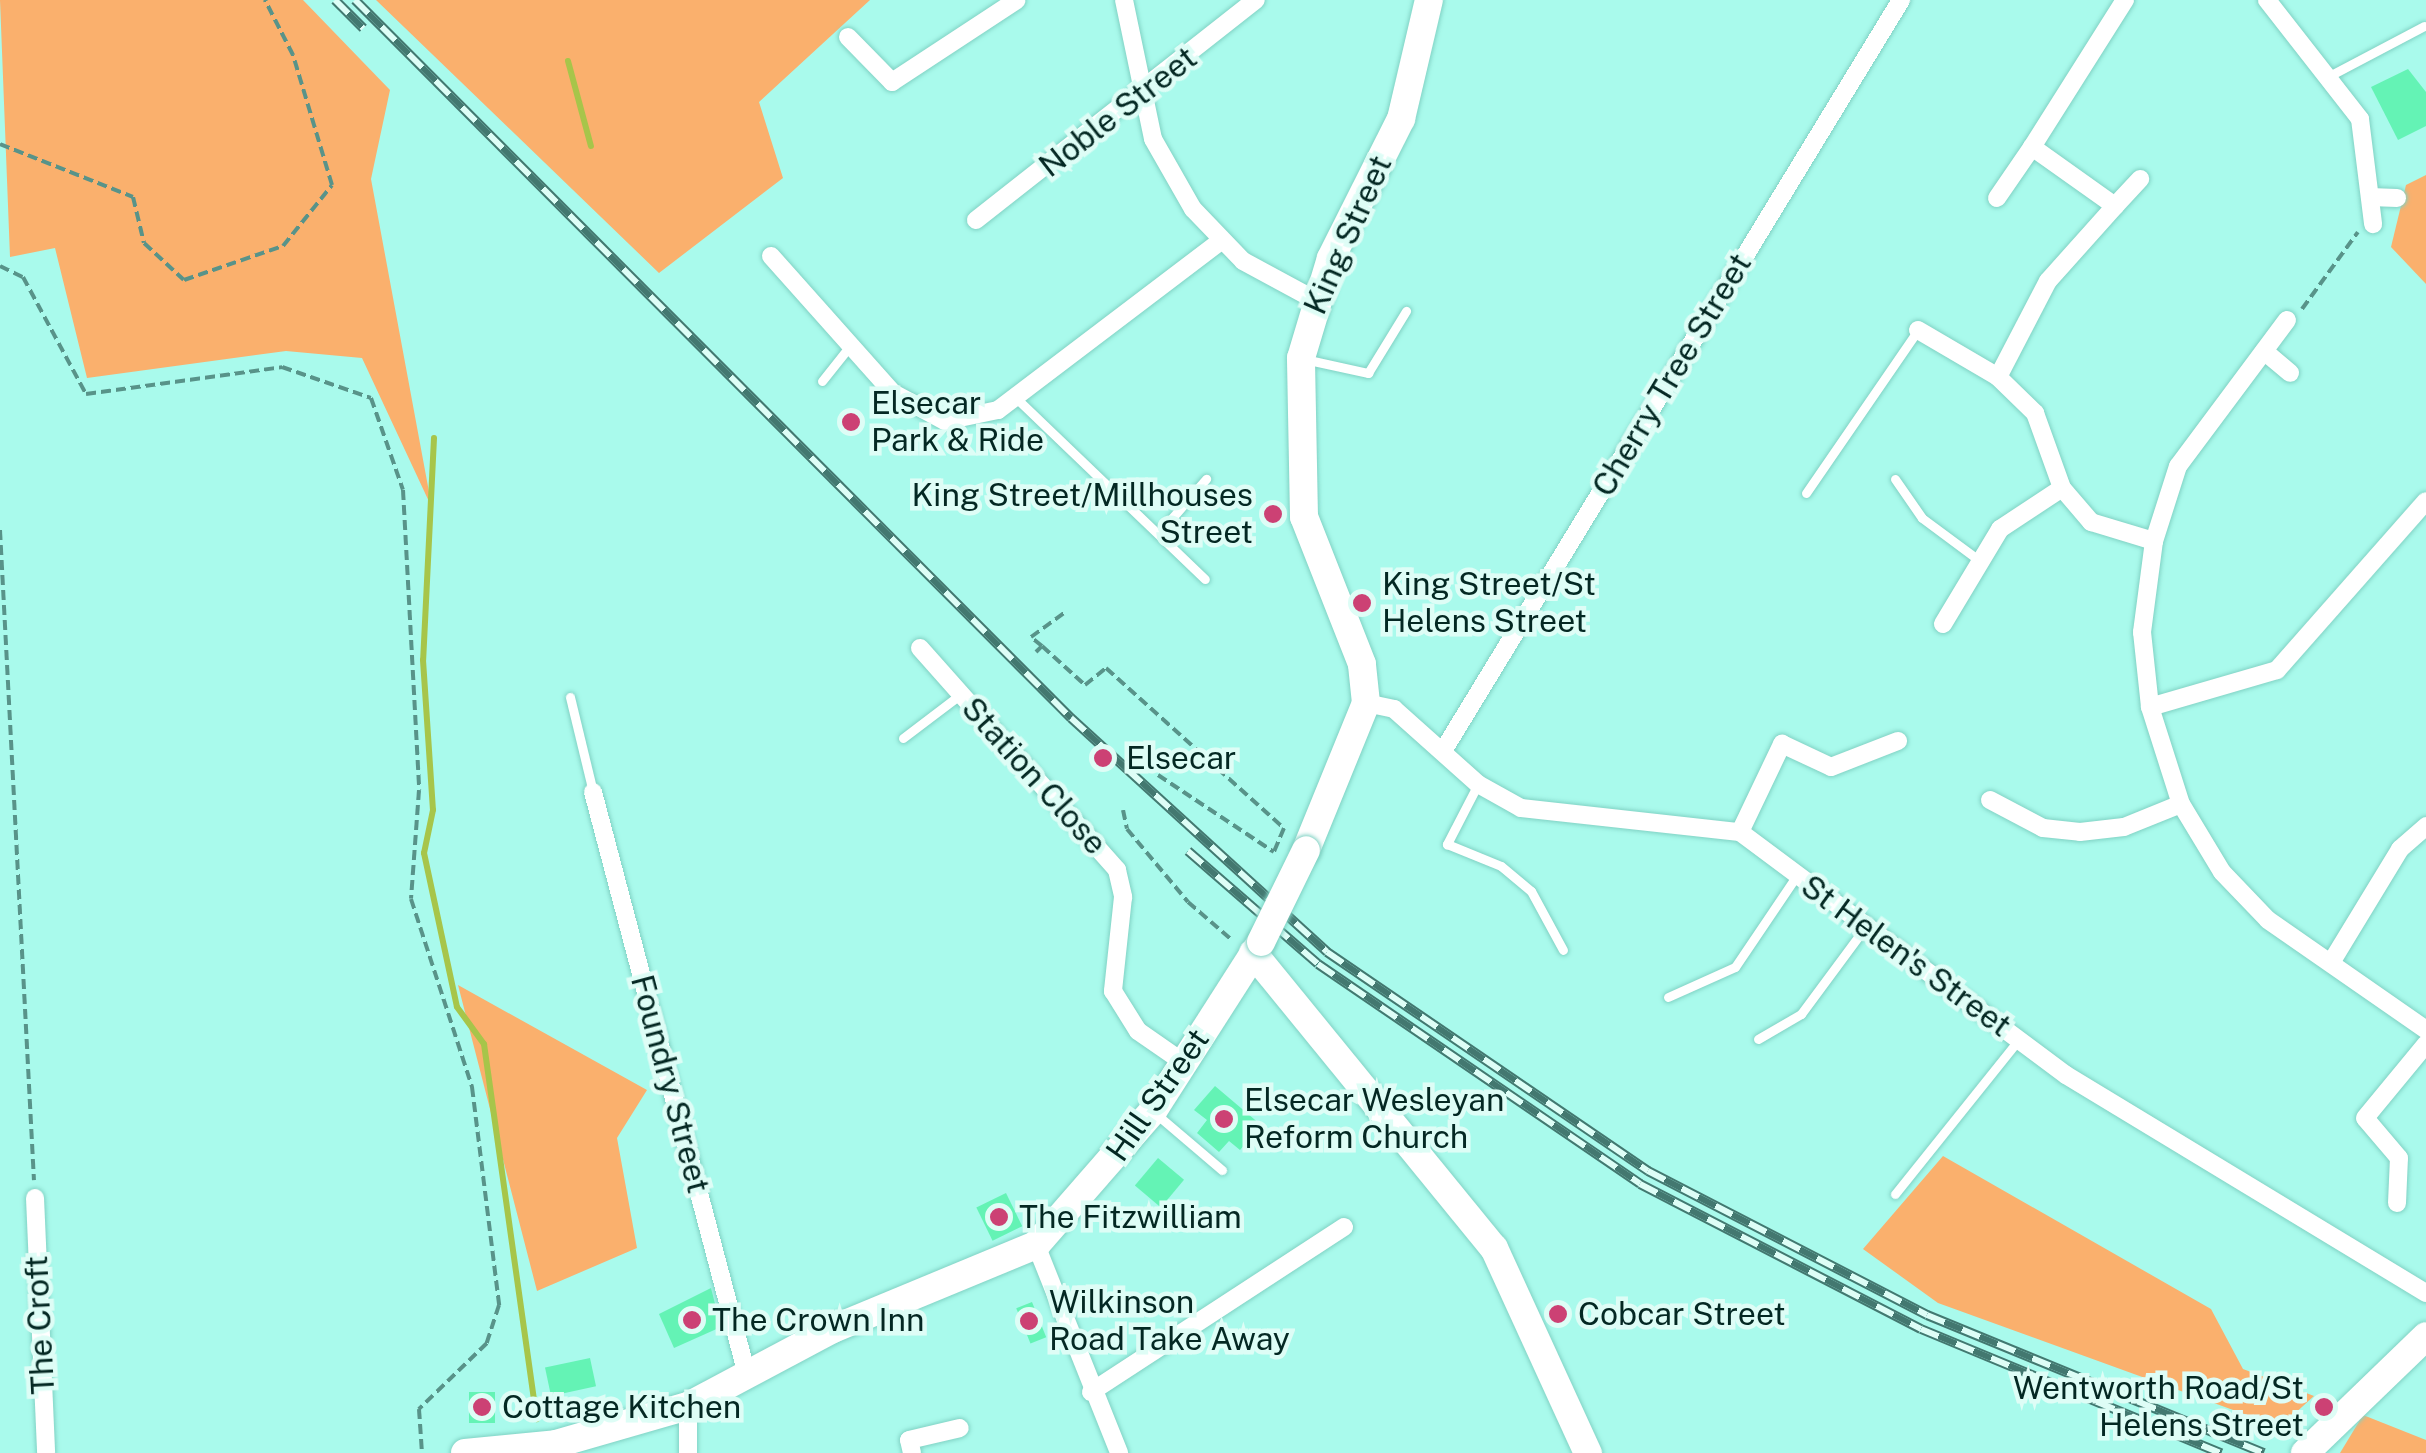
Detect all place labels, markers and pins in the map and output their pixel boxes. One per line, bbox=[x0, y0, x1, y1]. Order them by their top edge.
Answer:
place label: Elsecar Park & Ride bbox=[871, 385, 1044, 460]
marker: Elsecar Park & Ride bbox=[840, 411, 862, 433]
place label: King Street/Millhouses Street bbox=[912, 477, 1253, 552]
marker: King Street/Millhouses Street bbox=[1262, 503, 1284, 525]
place label: King Street/St Helens Street bbox=[1382, 566, 1596, 641]
marker: King Street/St Helens Street bbox=[1351, 592, 1373, 614]
place label: Elsecar bbox=[1126, 739, 1236, 777]
marker: Elsecar bbox=[1090, 745, 1116, 771]
place label: Elsecar Wesleyan Reform Church bbox=[1244, 1082, 1505, 1157]
marker: Elsecar Wesleyan Reform Church bbox=[1213, 1108, 1235, 1130]
place label: The Fitzwilliam bbox=[1019, 1198, 1242, 1236]
marker: The Fitzwilliam bbox=[988, 1206, 1010, 1228]
place label: Wilkinson Road Take Away bbox=[1049, 1284, 1290, 1359]
place label: Cobcar Street bbox=[1578, 1295, 1786, 1333]
place label: The Crown Inn bbox=[712, 1301, 925, 1339]
marker: Cobcar Street bbox=[1547, 1303, 1569, 1325]
marker: The Crown Inn bbox=[681, 1309, 703, 1331]
marker: Wilkinson Road Take Away bbox=[1018, 1310, 1040, 1332]
place label: Wentworth Road/St Helens Street bbox=[2013, 1370, 2304, 1445]
place label: Cottage Kitchen bbox=[502, 1388, 742, 1426]
marker: Cottage Kitchen bbox=[471, 1396, 493, 1418]
marker: Wentworth Road/St Helens Street bbox=[2313, 1396, 2335, 1418]

